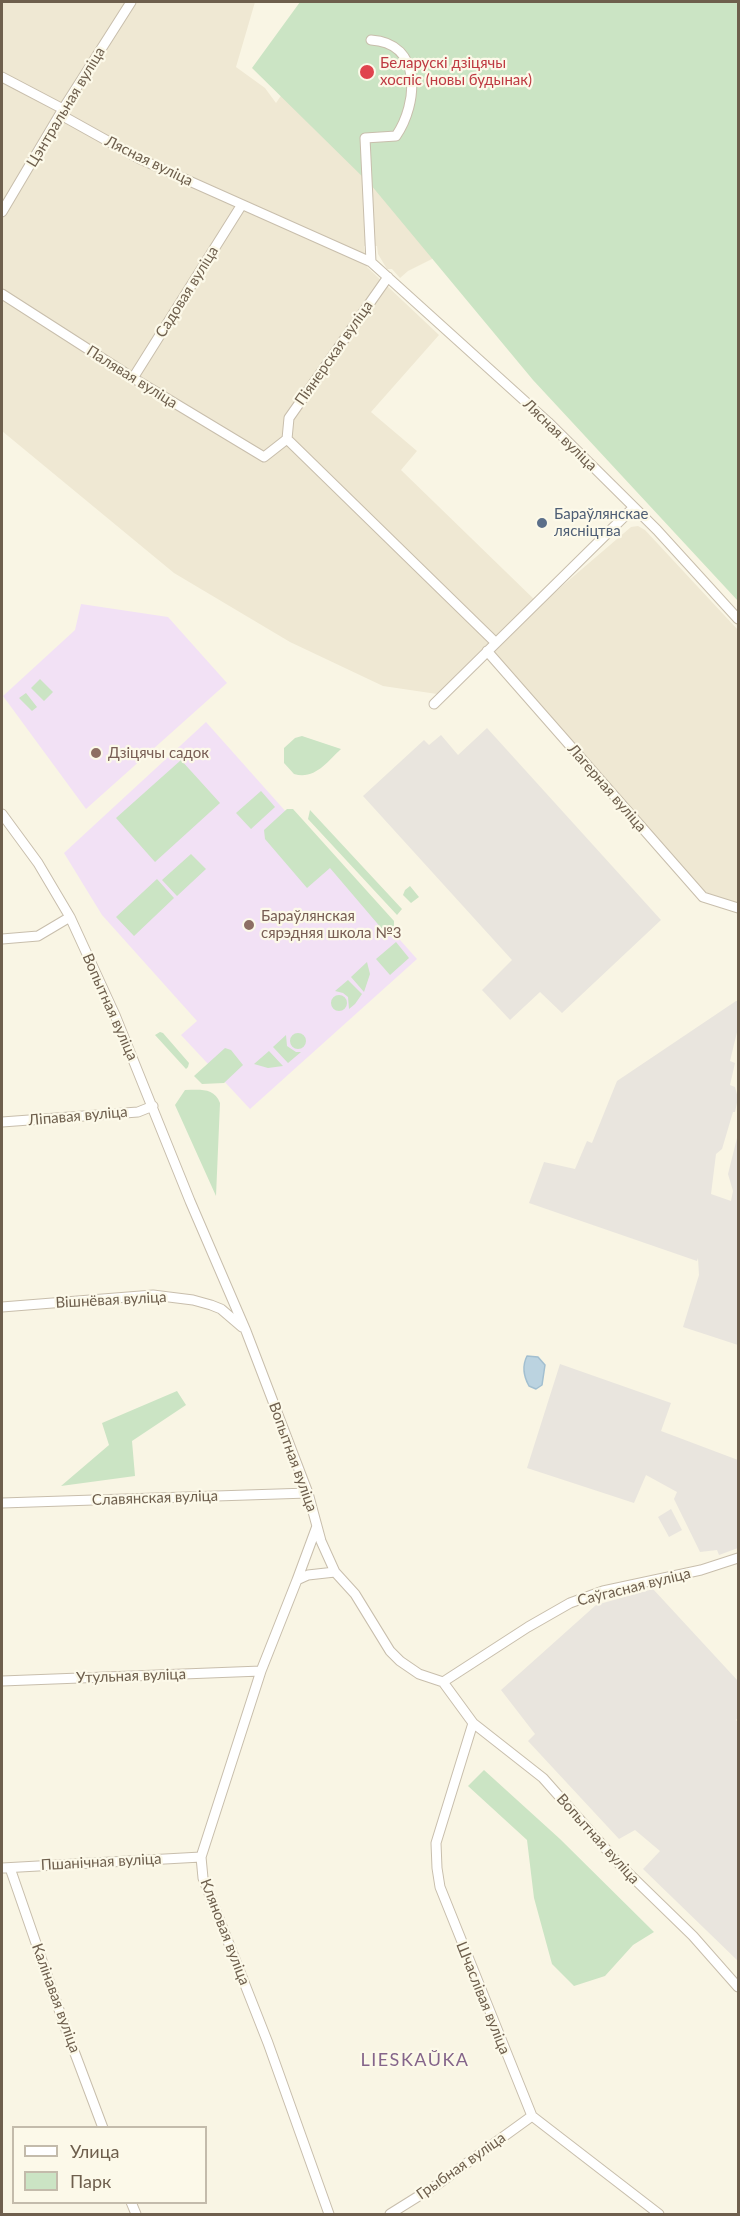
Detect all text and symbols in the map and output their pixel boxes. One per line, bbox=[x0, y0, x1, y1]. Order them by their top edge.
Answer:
street label: Цэнтральная вуліца bbox=[23, 44, 109, 170]
place label: Беларускі дзіцячы хоспіс (новы будынак) bbox=[380, 54, 532, 89]
marker: Беларускі дзіцячы хоспіс (новы будынак) bbox=[358, 63, 376, 81]
street label: Лясная вуліца bbox=[102, 132, 196, 190]
street label: Садовая вуліца bbox=[152, 243, 222, 341]
street label: Піянерская вуліца bbox=[291, 297, 377, 409]
street label: Палявая вуліца bbox=[83, 342, 181, 412]
street label: Лясная вуліца bbox=[519, 395, 601, 475]
place label: Бараўлянскае лясніцтва bbox=[554, 505, 648, 540]
marker: Бараўлянскае лясніцтва bbox=[535, 516, 549, 530]
street label: Лагерная вуліца bbox=[564, 740, 650, 836]
place label: Дзіцячы садок bbox=[108, 744, 209, 762]
marker: Дзіцячы садок bbox=[89, 746, 103, 760]
place label: Бараўлянская сярэдняя школа №3 bbox=[261, 907, 401, 942]
marker: Бараўлянская сярэдняя школа №3 bbox=[242, 918, 256, 932]
street label: Вопытная вуліца bbox=[78, 951, 142, 1063]
street label: Ліпавая вуліца bbox=[28, 1103, 128, 1129]
street label: Вішнёвая вуліца bbox=[55, 1288, 167, 1312]
street label: Вопытная вуліца bbox=[265, 1400, 321, 1514]
street label: Славянская вуліца bbox=[92, 1487, 218, 1509]
street label: Саўгасная вуліца bbox=[576, 1564, 692, 1610]
street label: Утульная вуліца bbox=[76, 1665, 186, 1687]
street label: Вопытная вуліца bbox=[553, 1790, 643, 1888]
street label: Пшанічная вуліца bbox=[40, 1850, 162, 1874]
street label: Кляновая вуліца bbox=[196, 1876, 254, 1988]
street label: Шчаслівая вуліца bbox=[452, 1939, 514, 2057]
street label: Калінавая вуліца bbox=[28, 1941, 84, 2055]
district label: LIESKAŬKA bbox=[360, 2049, 470, 2071]
legend bbox=[12, 2126, 207, 2204]
street label: Грыбная вуліца bbox=[413, 2129, 509, 2203]
text: Улица bbox=[70, 2140, 120, 2162]
text: Парк bbox=[70, 2170, 111, 2192]

